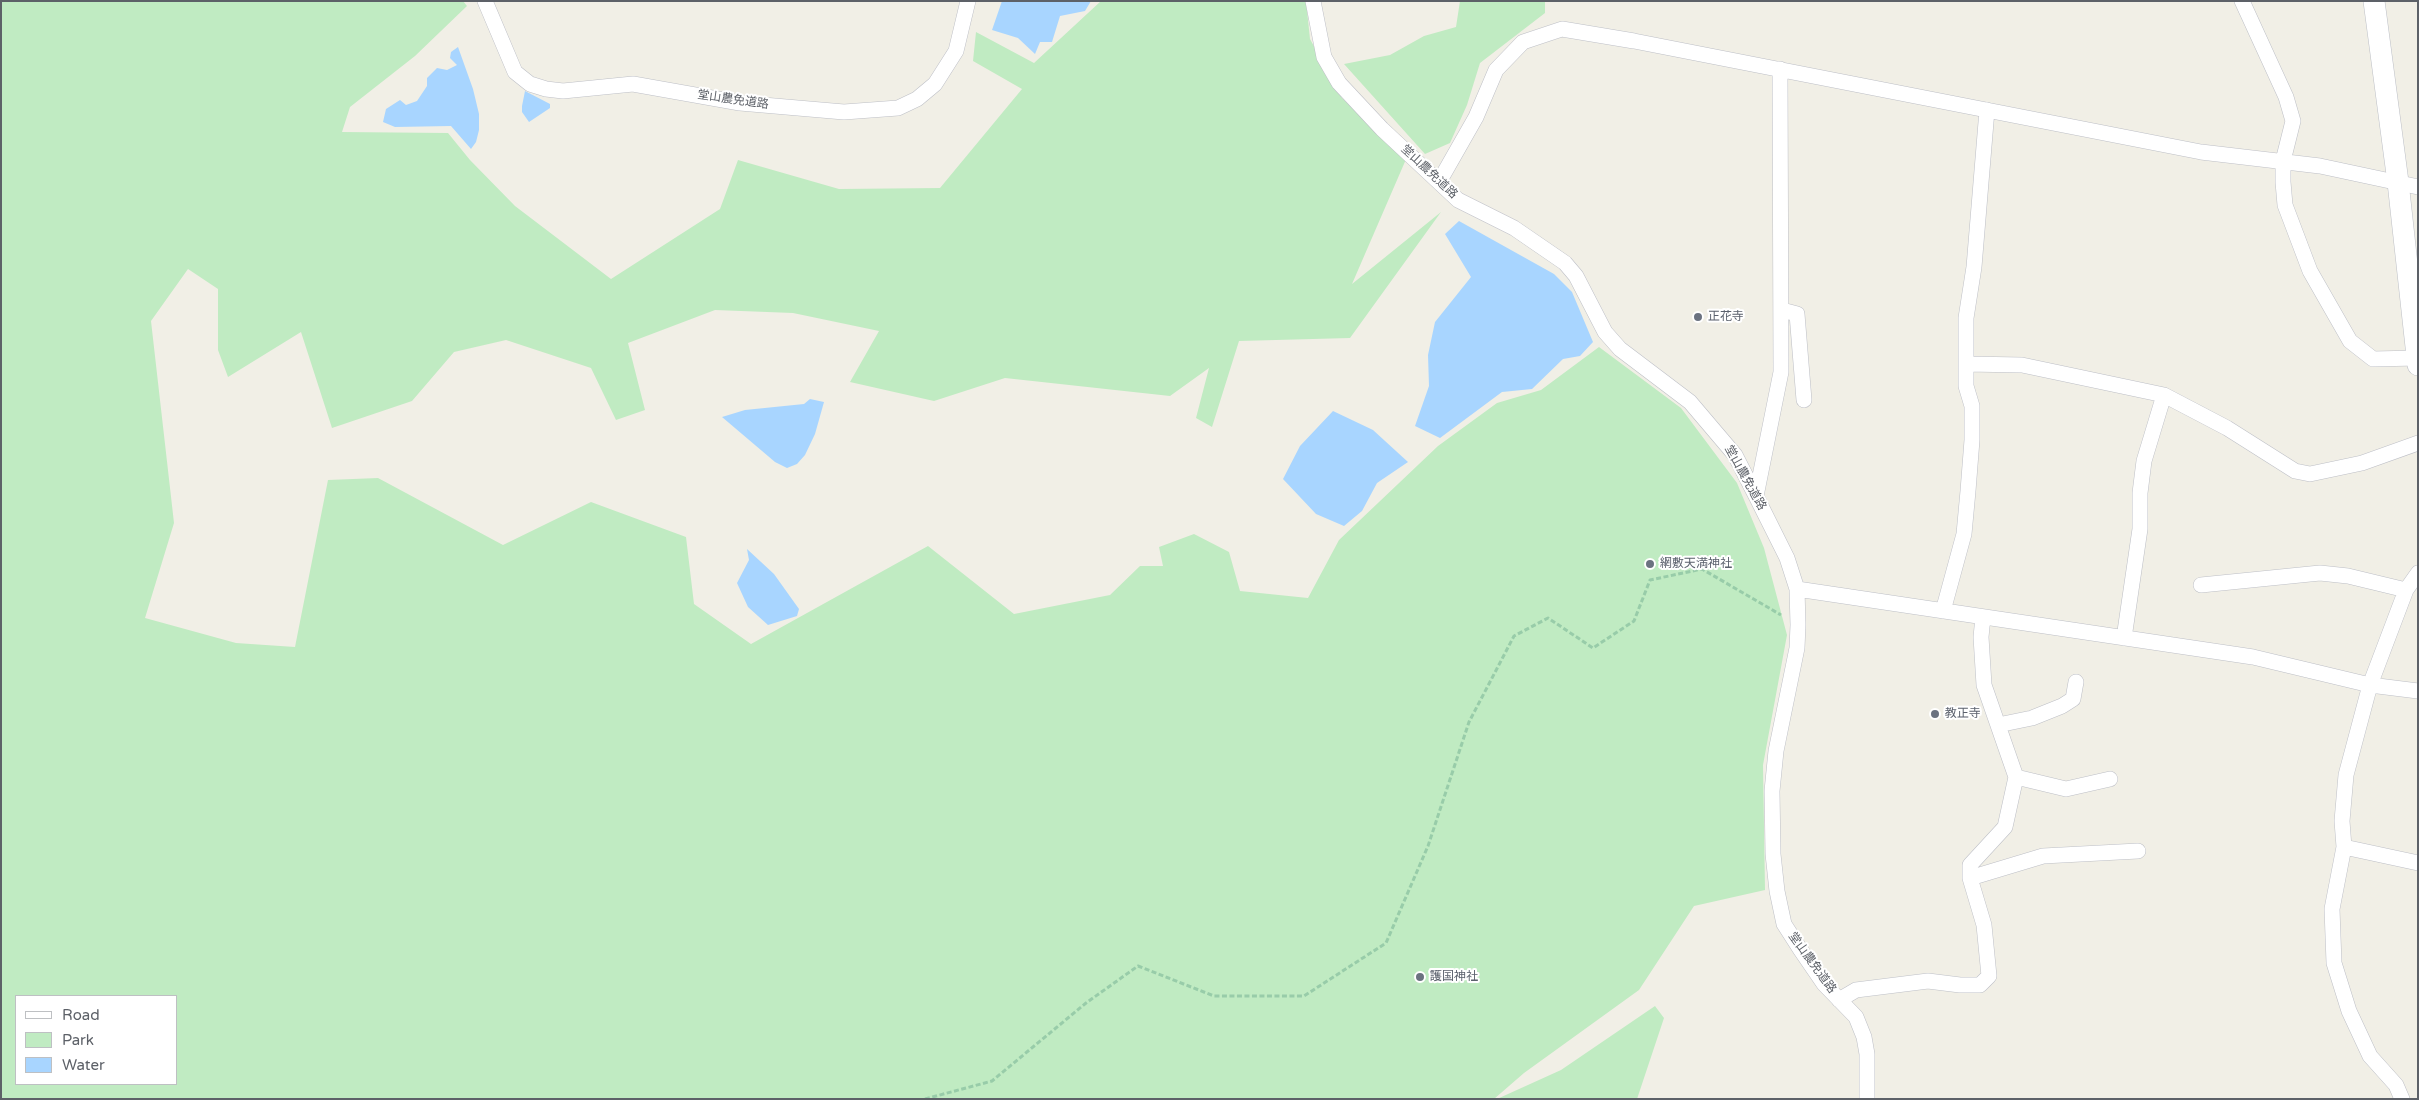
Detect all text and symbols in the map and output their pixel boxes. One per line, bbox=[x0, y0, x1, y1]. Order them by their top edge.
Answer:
street label: 堂山農免道路 bbox=[696, 88, 770, 112]
street label: 堂山農免道路 bbox=[1398, 142, 1460, 202]
place label: 正花寺 bbox=[1708, 310, 1744, 324]
marker: 正花寺 bbox=[1692, 311, 1704, 323]
street label: 堂山農免道路 bbox=[1721, 443, 1769, 513]
place label: 網敷天満神社 bbox=[1660, 557, 1732, 571]
marker: 網敷天満神社 bbox=[1644, 558, 1656, 570]
place label: 教正寺 bbox=[1945, 707, 1981, 721]
marker: 教正寺 bbox=[1929, 708, 1941, 720]
street label: 堂山農免道路 bbox=[1785, 930, 1839, 996]
place label: 護国神社 bbox=[1430, 970, 1478, 984]
marker: 護国神社 bbox=[1414, 971, 1426, 983]
legend bbox=[15, 995, 178, 1085]
text: Road bbox=[62, 1006, 100, 1024]
text: Park bbox=[62, 1031, 94, 1049]
text: Water bbox=[62, 1056, 105, 1074]

